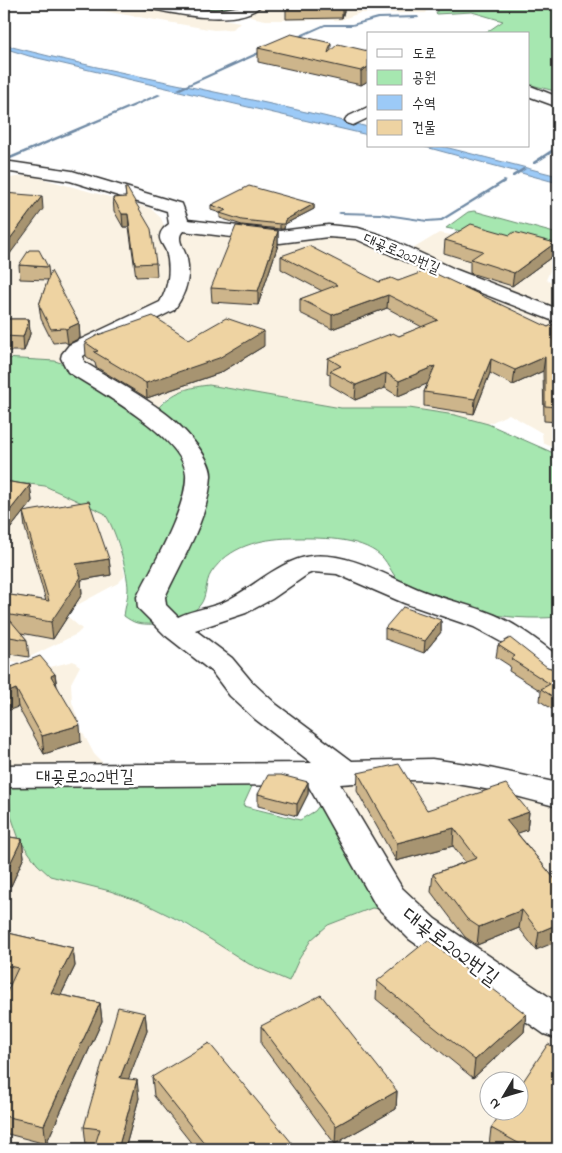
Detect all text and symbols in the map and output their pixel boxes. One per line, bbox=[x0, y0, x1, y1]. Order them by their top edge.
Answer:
legend bbox=[367, 32, 530, 148]
text: 도로 bbox=[412, 43, 436, 65]
text: 공원 bbox=[412, 67, 436, 89]
text: 수역 bbox=[412, 93, 436, 115]
text: 건물 bbox=[412, 117, 436, 139]
street label: 대곶로202번길 bbox=[360, 228, 444, 280]
street label: 대곶로202번길 bbox=[36, 765, 135, 791]
street label: 대곶로202번길 bbox=[395, 901, 505, 994]
north arrow bbox=[480, 1070, 530, 1120]
text: N bbox=[484, 1093, 506, 1113]

